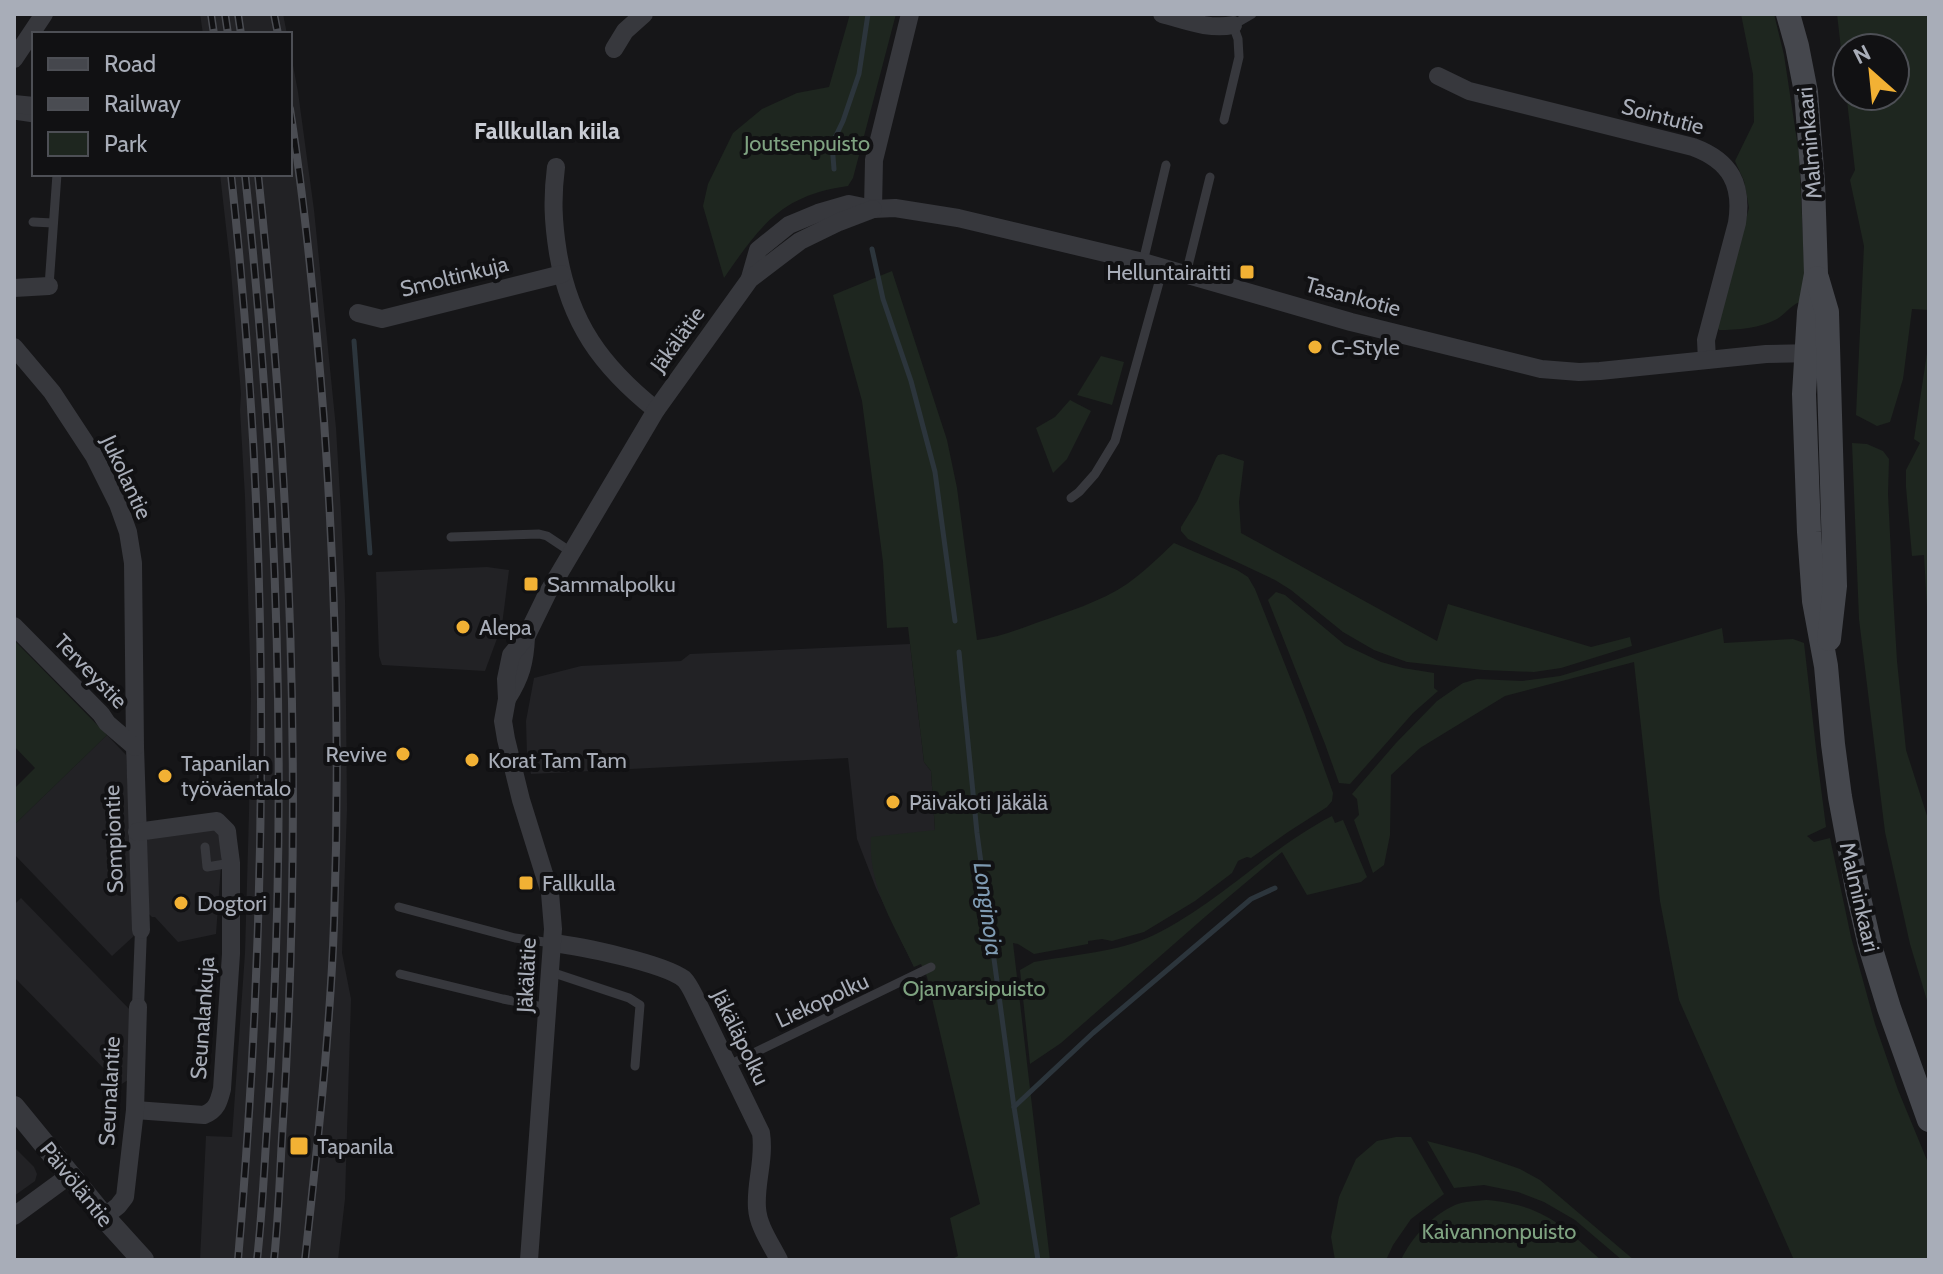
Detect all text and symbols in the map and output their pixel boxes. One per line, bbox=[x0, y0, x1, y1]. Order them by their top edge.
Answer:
legend bbox=[32, 32, 292, 176]
north arrow bbox=[1831, 32, 1911, 112]
text: N bbox=[1849, 39, 1875, 70]
text: Road bbox=[104, 49, 156, 78]
street label: Malminkaari bbox=[1791, 86, 1828, 200]
text: Railway bbox=[104, 89, 181, 118]
street label: Sointutie bbox=[1619, 93, 1707, 140]
district label: Fallkullan kiila bbox=[474, 116, 620, 145]
text: Park bbox=[104, 129, 147, 158]
park label: Joutsenpuisto bbox=[743, 130, 870, 157]
street label: Smoltinkuja bbox=[397, 250, 511, 303]
place label: Helluntairaitti bbox=[1106, 259, 1231, 286]
marker: Helluntairaitti bbox=[1238, 263, 1256, 281]
street label: Tasankotie bbox=[1302, 271, 1403, 322]
street label: Jäkälätie bbox=[644, 301, 710, 378]
place label: C-Style bbox=[1331, 334, 1400, 361]
marker: C-Style bbox=[1306, 338, 1324, 356]
street label: Jukolantie bbox=[95, 430, 158, 524]
place label: Sammalpolku bbox=[547, 571, 676, 598]
marker: Sammalpolku bbox=[522, 575, 540, 593]
place label: Alepa bbox=[479, 614, 532, 641]
marker: Alepa bbox=[454, 618, 472, 636]
street label: Terveystie bbox=[48, 628, 133, 714]
place label: Revive bbox=[326, 741, 387, 768]
marker: Revive bbox=[394, 745, 412, 763]
place label: Korat Tam Tam bbox=[488, 747, 627, 774]
place label: Tapanilan työväentalo bbox=[181, 750, 291, 802]
marker: Korat Tam Tam bbox=[463, 751, 481, 769]
marker: Tapanilan työväentalo bbox=[156, 767, 174, 785]
street label: Sompiontie bbox=[98, 784, 129, 894]
place label: Päiväkoti Jäkälä bbox=[909, 789, 1049, 816]
marker: Päiväkoti Jäkälä bbox=[884, 793, 902, 811]
street label: Malminkaari bbox=[1834, 839, 1885, 955]
water label: Longinoja bbox=[968, 860, 1009, 958]
place label: Fallkulla bbox=[542, 870, 616, 897]
marker: Fallkulla bbox=[517, 874, 535, 892]
place label: Dogtori bbox=[197, 890, 267, 917]
marker: Dogtori bbox=[172, 894, 190, 912]
street label: Jäkälätie bbox=[511, 937, 542, 1014]
street label: Seunalankuja bbox=[185, 955, 220, 1080]
street label: Liekopolku bbox=[771, 967, 873, 1034]
park label: Ojanvarsipuisto bbox=[903, 975, 1045, 1002]
street label: Jäkäläpolku bbox=[705, 984, 775, 1089]
street label: Seunalantie bbox=[93, 1036, 126, 1147]
place label: Tapanila bbox=[317, 1133, 394, 1160]
marker: Tapanila bbox=[288, 1135, 310, 1157]
street label: Päivöläntie bbox=[34, 1136, 119, 1232]
park label: Kaivannonpuisto bbox=[1422, 1218, 1576, 1245]

